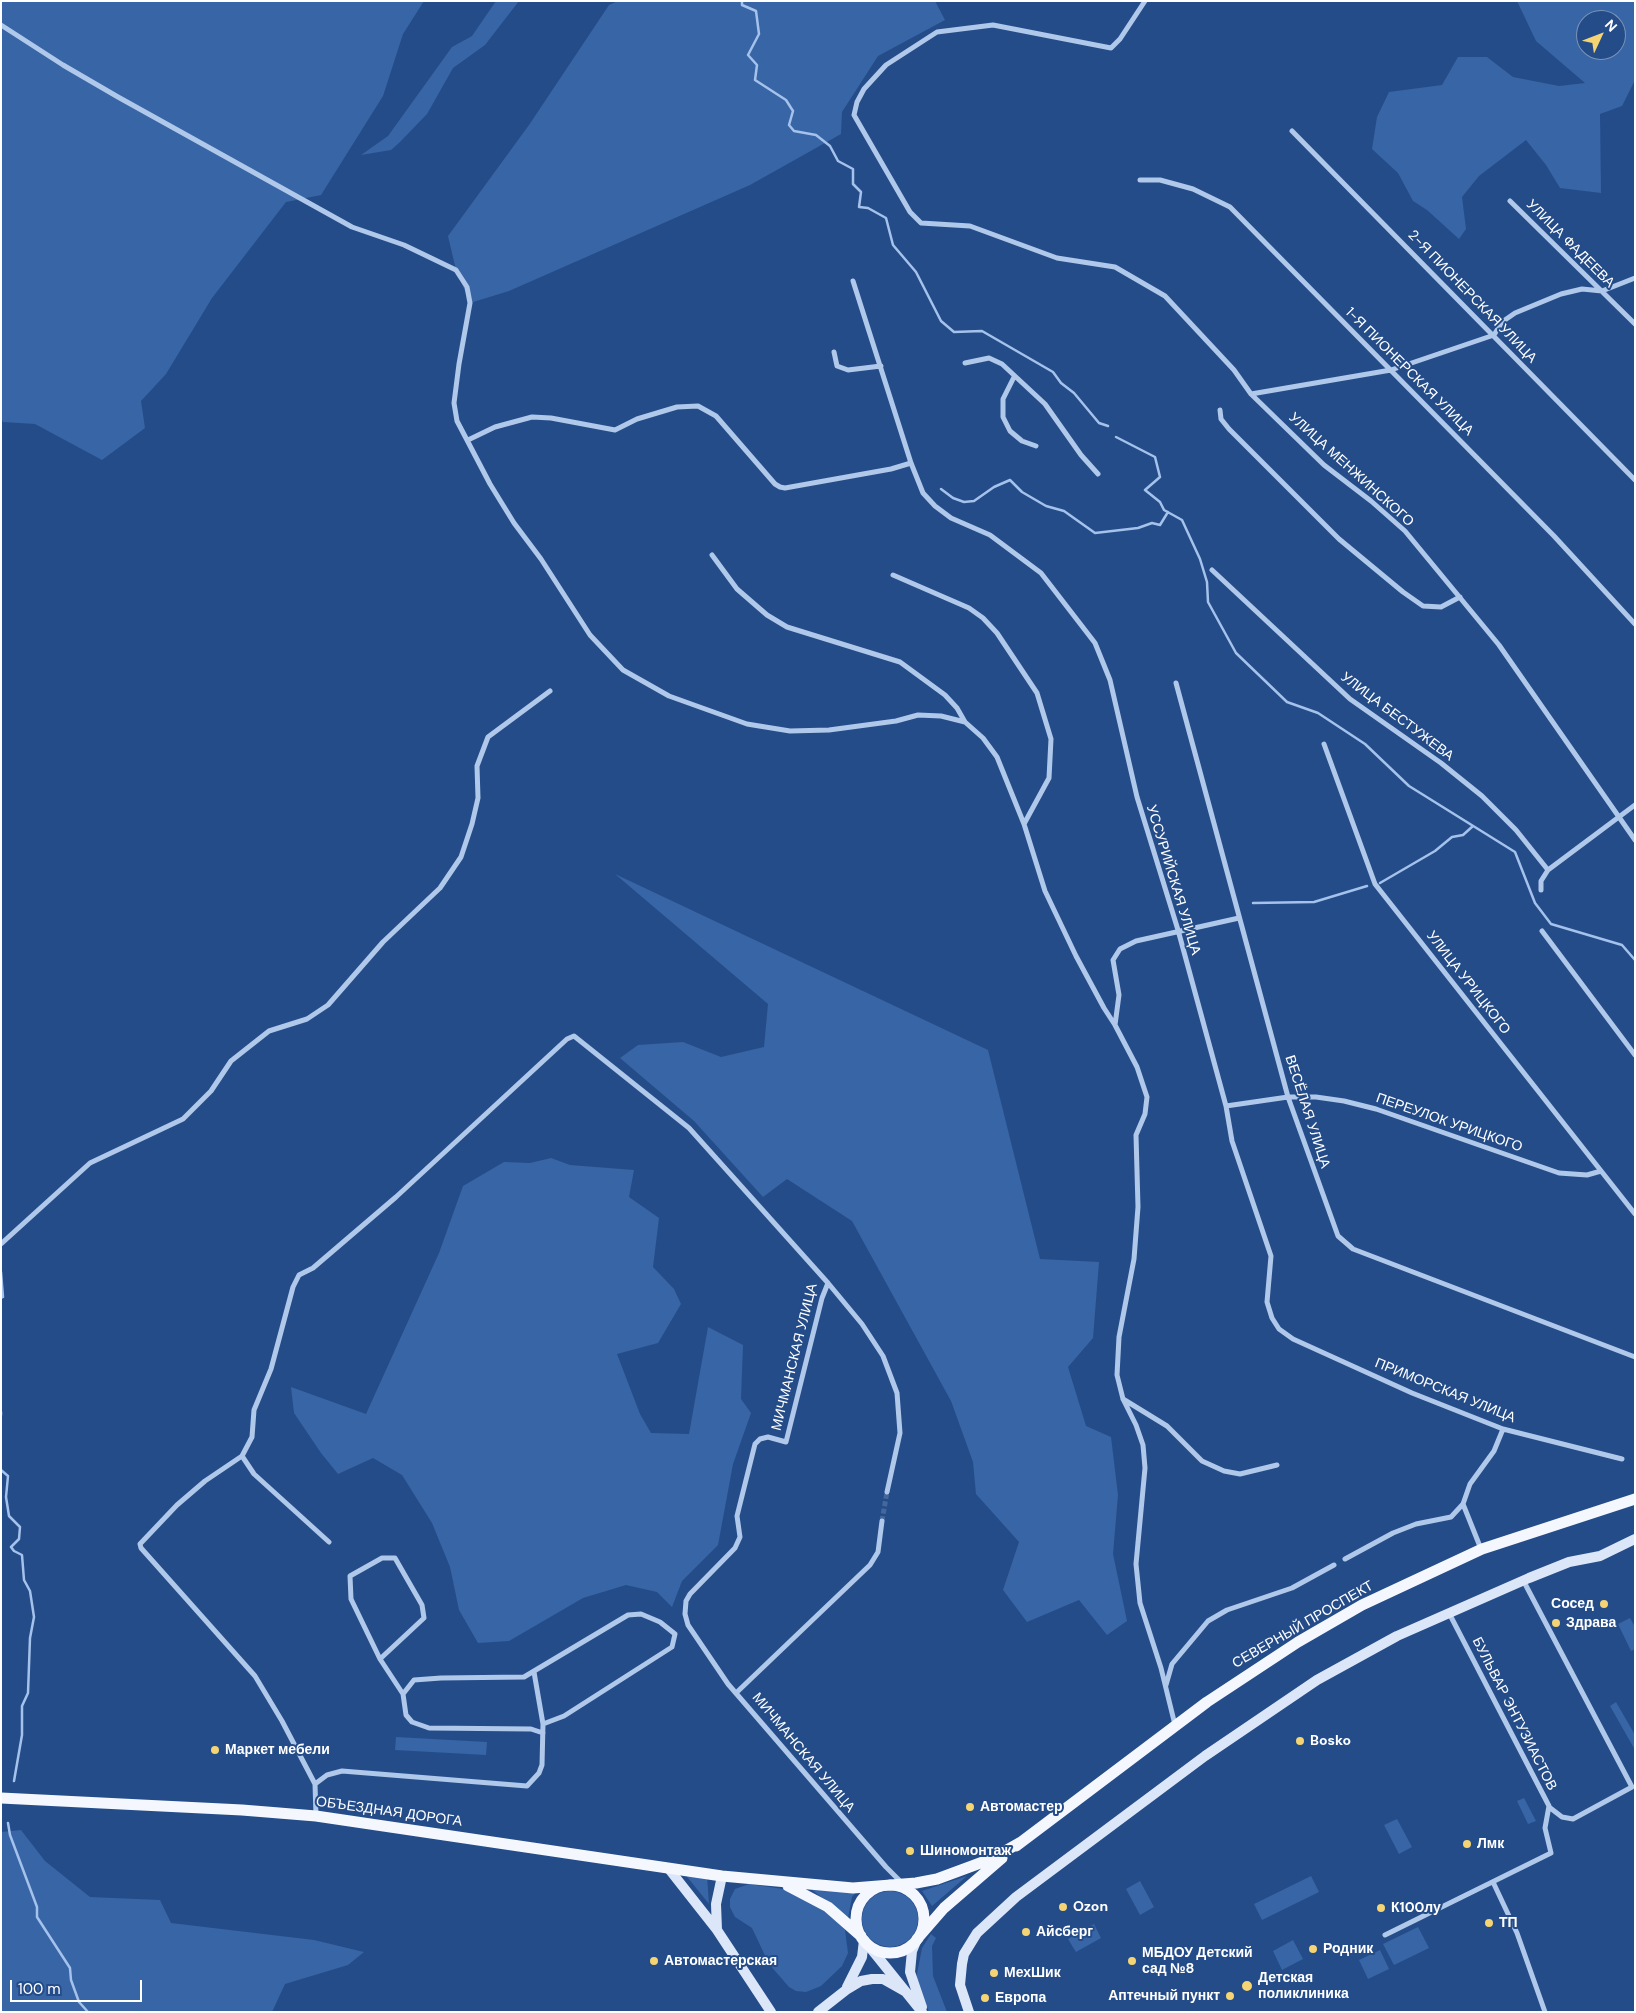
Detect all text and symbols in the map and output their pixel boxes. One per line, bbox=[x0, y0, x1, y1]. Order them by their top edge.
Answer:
north arrow bbox=[1576, 10, 1626, 60]
text: N bbox=[1601, 16, 1621, 35]
street label: УЛИЦА ФАДЕЕВА bbox=[1522, 196, 1618, 292]
street label: 2-Я ПИОНЕРСКАЯ УЛИЦА bbox=[1404, 227, 1540, 367]
street label: 1-Я ПИОНЕРСКАЯ УЛИЦА bbox=[1341, 304, 1477, 440]
street label: УЛИЦА МЕНЖИНСКОГО bbox=[1285, 410, 1417, 530]
street label: УЛИЦА БЕСТУЖЕВА bbox=[1337, 669, 1457, 765]
street label: УССУРИЙСКАЯ УЛИЦА bbox=[1142, 803, 1204, 957]
street label: УЛИЦА УРИЦКОГО bbox=[1422, 928, 1514, 1038]
street label: ВЕСЁЛАЯ УЛИЦА bbox=[1281, 1053, 1333, 1171]
street label: ПЕРЕУЛОК УРИЦКОГО bbox=[1374, 1090, 1524, 1156]
street label: МИЧМАНСКАЯ УЛИЦА bbox=[769, 1282, 821, 1432]
street label: ПРИМОРСКАЯ УЛИЦА bbox=[1372, 1355, 1518, 1427]
street label: СЕВЕРНЫЙ ПРОСПЕКТ bbox=[1230, 1578, 1376, 1672]
place label: Сосед bbox=[1551, 1596, 1594, 1612]
marker: Сосед bbox=[1598, 1598, 1610, 1610]
place label: Здрава bbox=[1566, 1615, 1616, 1631]
marker: Здрава bbox=[1550, 1617, 1562, 1629]
street label: БУЛЬВАР ЭНТУЗИАСТОВ bbox=[1468, 1635, 1560, 1793]
street label: МИЧМАНСКАЯ УЛИЦА bbox=[748, 1690, 858, 1816]
place label: Bosko bbox=[1310, 1733, 1351, 1749]
marker: Bosko bbox=[1294, 1735, 1306, 1747]
place label: Маркет мебели bbox=[225, 1742, 330, 1758]
marker: Маркет мебели bbox=[209, 1744, 221, 1756]
street label: ОБЪЕЗДНАЯ ДОРОГА bbox=[315, 1793, 463, 1831]
place label: Автомастер bbox=[980, 1799, 1063, 1815]
marker: Автомастер bbox=[964, 1801, 976, 1813]
place label: Лмк bbox=[1477, 1836, 1504, 1852]
marker: Лмк bbox=[1461, 1838, 1473, 1850]
place label: Шиномонтаж bbox=[920, 1843, 1011, 1859]
marker: Шиномонтаж bbox=[904, 1845, 916, 1857]
place label: Ozon bbox=[1073, 1899, 1108, 1915]
place label: К100лу bbox=[1391, 1900, 1441, 1916]
marker: Ozon bbox=[1057, 1901, 1069, 1913]
marker: К100лу bbox=[1375, 1902, 1387, 1914]
place label: ТП bbox=[1499, 1915, 1518, 1931]
marker: ТП bbox=[1483, 1917, 1495, 1929]
place label: Айсберг bbox=[1036, 1924, 1093, 1940]
marker: Айсберг bbox=[1020, 1926, 1032, 1938]
place label: Родник bbox=[1323, 1941, 1373, 1957]
marker: Родник bbox=[1307, 1943, 1319, 1955]
place label: МБДОУ Детский сад №8 bbox=[1142, 1945, 1253, 1978]
place label: Автомастерская bbox=[664, 1953, 777, 1969]
marker: Автомастерская bbox=[648, 1955, 660, 1967]
marker: МБДОУ Детский сад №8 bbox=[1126, 1955, 1138, 1967]
place label: МехШик bbox=[1004, 1965, 1061, 1981]
marker: МехШик bbox=[988, 1967, 1000, 1979]
scale bar bbox=[12, 1970, 145, 2002]
place label: Детская поликлиника bbox=[1258, 1970, 1349, 2002]
text: 100 m bbox=[18, 1979, 61, 1999]
marker: Детская поликлиника bbox=[1240, 1979, 1254, 1993]
place label: Аптечный пункт bbox=[1108, 1988, 1220, 2004]
place label: Европа bbox=[995, 1990, 1046, 2006]
marker: Аптечный пункт bbox=[1224, 1990, 1236, 2002]
marker: Европа bbox=[979, 1992, 991, 2004]

